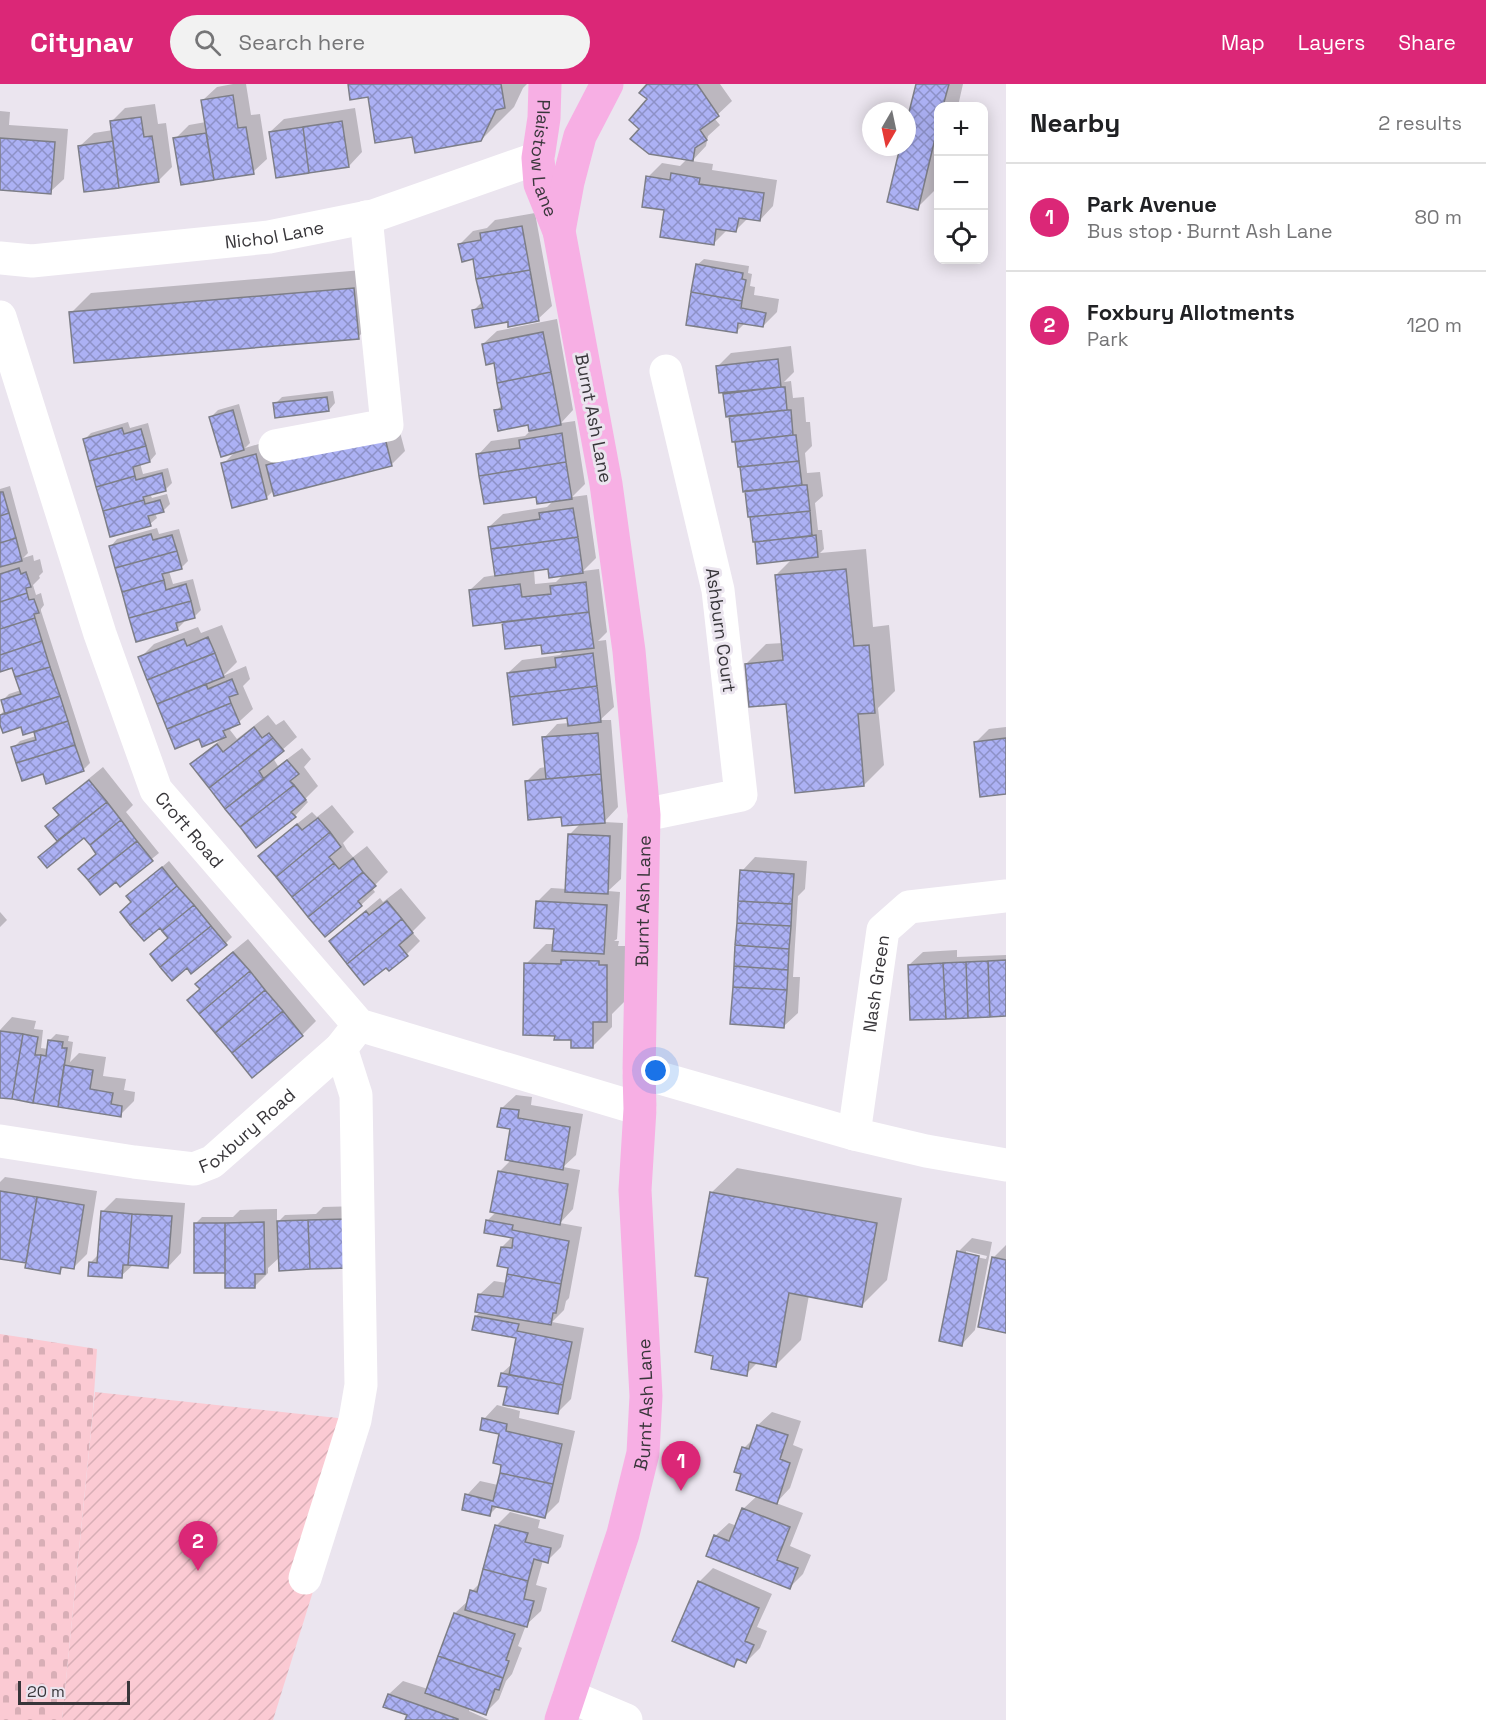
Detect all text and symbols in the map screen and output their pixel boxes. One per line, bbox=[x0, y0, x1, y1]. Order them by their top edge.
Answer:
search box bbox=[170, 15, 590, 69]
text: Citynav bbox=[30, 24, 134, 60]
icon: search bbox=[191, 26, 224, 59]
text: Search here bbox=[239, 28, 365, 56]
text: Map bbox=[1221, 29, 1265, 56]
text: Layers bbox=[1298, 29, 1365, 56]
text: Share bbox=[1398, 29, 1456, 56]
street label: Plaistow Lane bbox=[526, 99, 563, 220]
north arrow bbox=[862, 102, 916, 156]
map controls bbox=[934, 102, 988, 264]
button: + bbox=[934, 102, 988, 156]
text: Nearby bbox=[1030, 106, 1120, 140]
text: 2 results bbox=[1378, 110, 1462, 136]
button: − bbox=[934, 156, 988, 210]
text: Park Avenue bbox=[1087, 190, 1217, 218]
text: 1 bbox=[1045, 204, 1054, 230]
text: 80 m bbox=[1414, 204, 1462, 230]
button: locate bbox=[934, 210, 988, 264]
street label: Nichol Lane bbox=[224, 215, 326, 253]
text: Bus stop · Burnt Ash Lane bbox=[1087, 218, 1333, 244]
text: Foxbury Allotments bbox=[1087, 298, 1295, 326]
text: 2 bbox=[1044, 312, 1055, 338]
text: 120 m bbox=[1406, 312, 1462, 338]
text: Park bbox=[1087, 326, 1129, 352]
street label: Burnt Ash Lane bbox=[570, 351, 618, 485]
street label: Ashburn Court bbox=[701, 566, 741, 694]
street label: Croft Road bbox=[151, 786, 229, 872]
street label: Burnt Ash Lane bbox=[630, 835, 655, 967]
street label: Nash Green bbox=[857, 933, 894, 1034]
your location bbox=[641, 1056, 670, 1085]
street label: Foxbury Road bbox=[195, 1083, 300, 1178]
street label: Burnt Ash Lane bbox=[628, 1338, 658, 1473]
pin: 1 bbox=[662, 1442, 700, 1491]
pin: 2 bbox=[178, 1522, 218, 1571]
scale bar bbox=[18, 1678, 130, 1706]
text: 20 m bbox=[27, 1681, 65, 1702]

